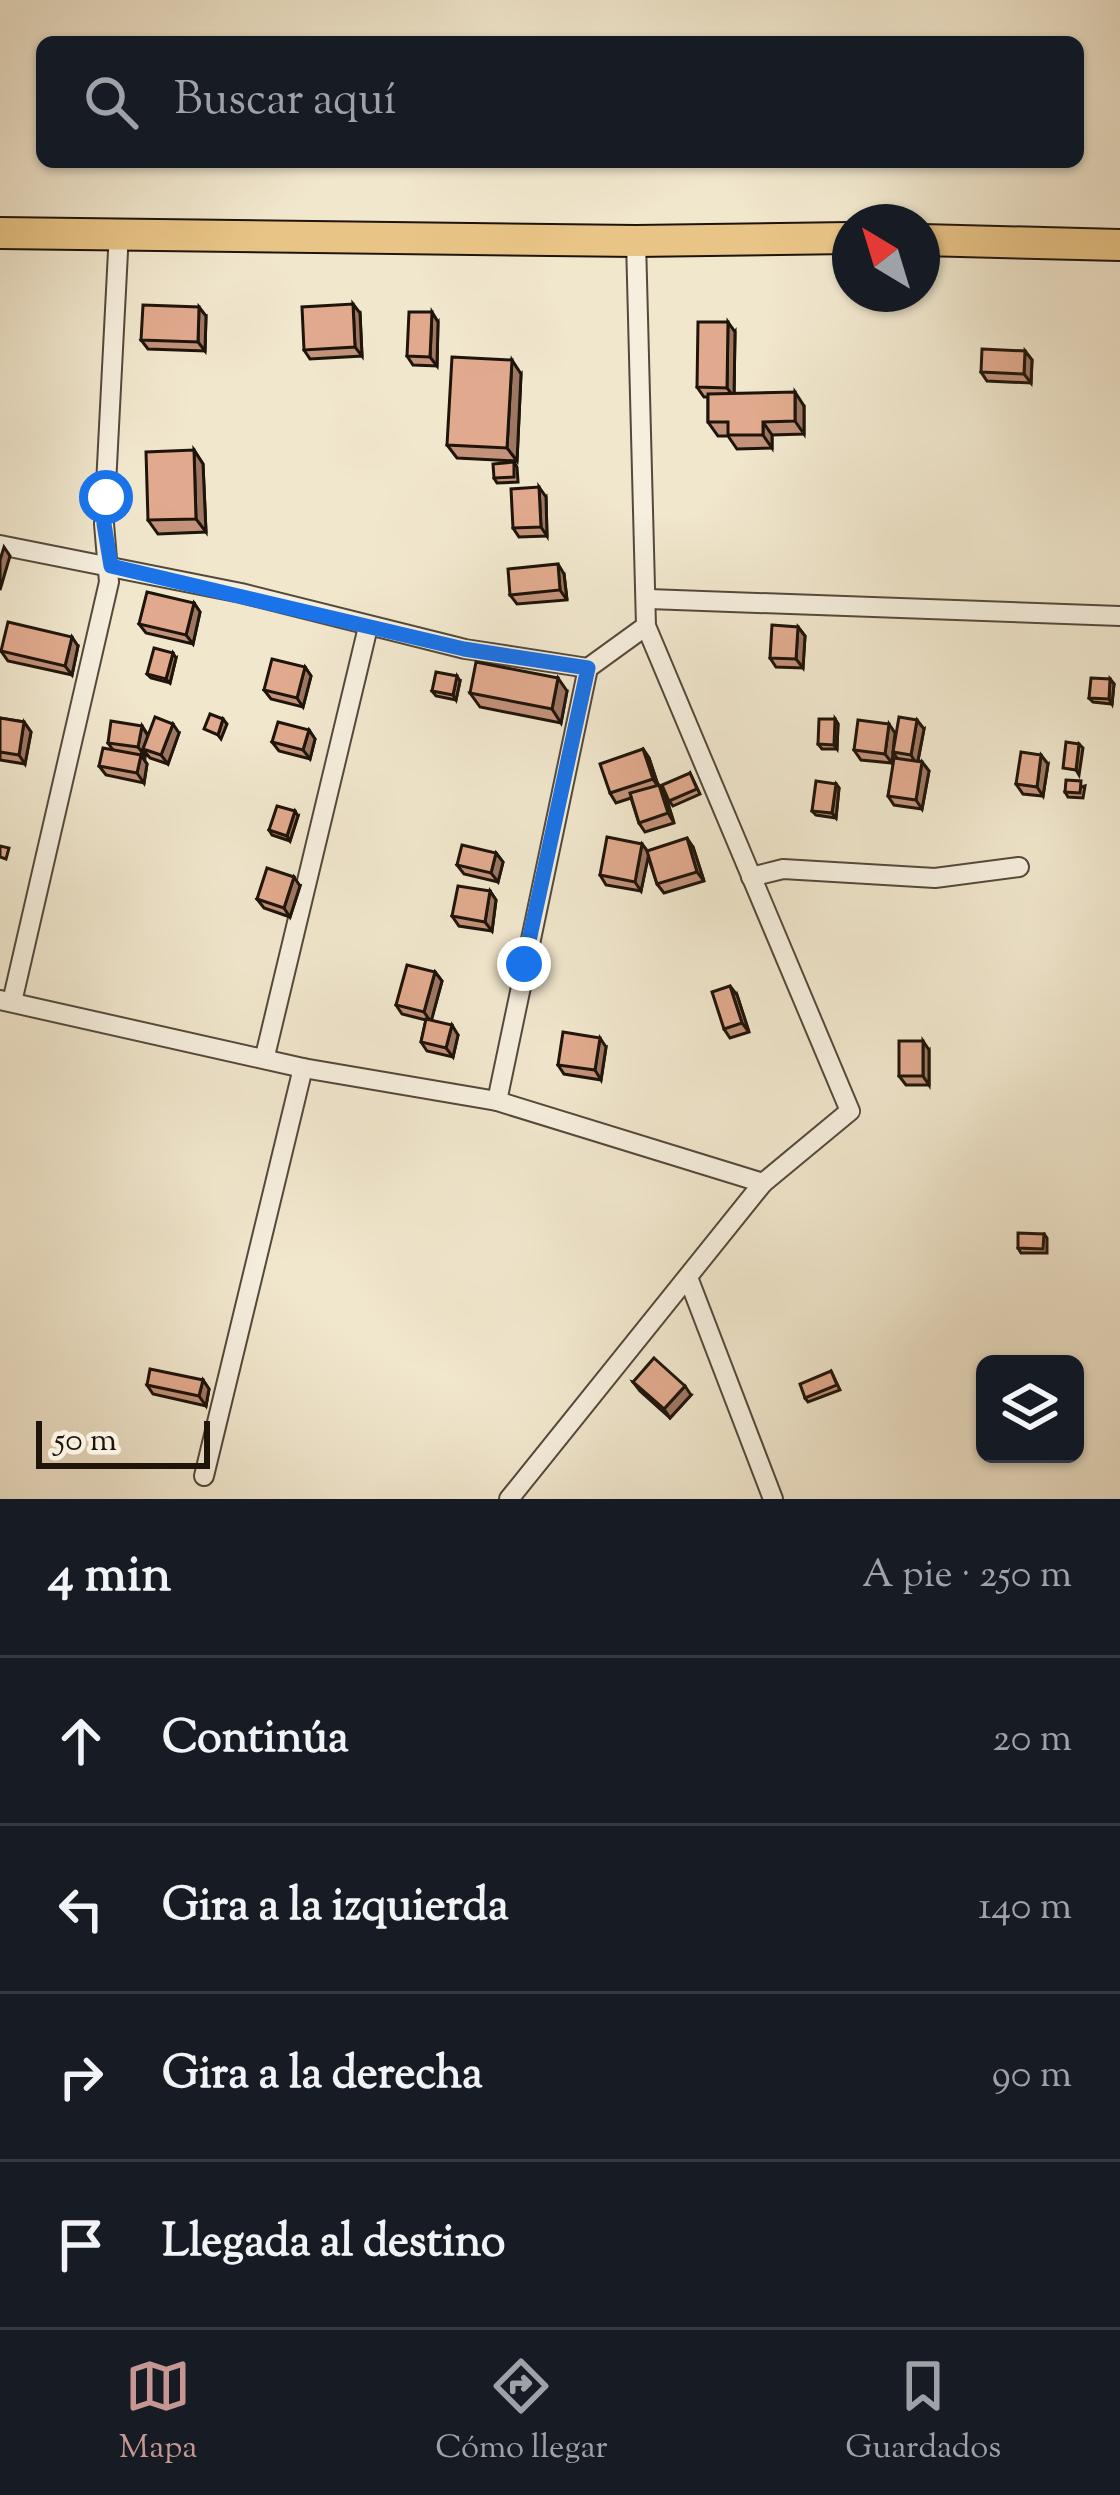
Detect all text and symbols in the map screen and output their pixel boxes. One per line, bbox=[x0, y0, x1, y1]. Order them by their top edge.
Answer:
search box bbox=[36, 36, 1084, 168]
icon: search bbox=[78, 69, 144, 135]
text: Buscar aquí bbox=[174, 70, 396, 135]
north arrow bbox=[832, 204, 940, 312]
route start bbox=[79, 470, 133, 524]
route end bbox=[497, 937, 551, 991]
map controls bbox=[976, 1355, 1084, 1463]
button: layers bbox=[976, 1355, 1084, 1463]
scale bar bbox=[36, 1415, 210, 1468]
text: 50 m bbox=[54, 1418, 117, 1466]
text: 4 min bbox=[48, 1541, 171, 1614]
text: A pie · 250 m bbox=[862, 1549, 1072, 1605]
icon: ahead bbox=[48, 1708, 114, 1774]
text: Continúa bbox=[162, 1708, 349, 1773]
text: 20 m bbox=[993, 1713, 1072, 1769]
icon: left bbox=[48, 1876, 114, 1942]
text: Gira a la izquierda bbox=[162, 1876, 509, 1941]
text: 140 m bbox=[978, 1881, 1072, 1937]
icon: right bbox=[48, 2044, 114, 2110]
text: Gira a la derecha bbox=[162, 2044, 483, 2109]
text: 90 m bbox=[992, 2049, 1072, 2105]
icon: arrive bbox=[48, 2212, 114, 2278]
text: Llegada al destino bbox=[162, 2212, 506, 2277]
tab: Mapa bbox=[119, 2353, 198, 2473]
tab: Cómo llegar bbox=[435, 2353, 608, 2473]
tab: Guardados bbox=[845, 2353, 1001, 2473]

